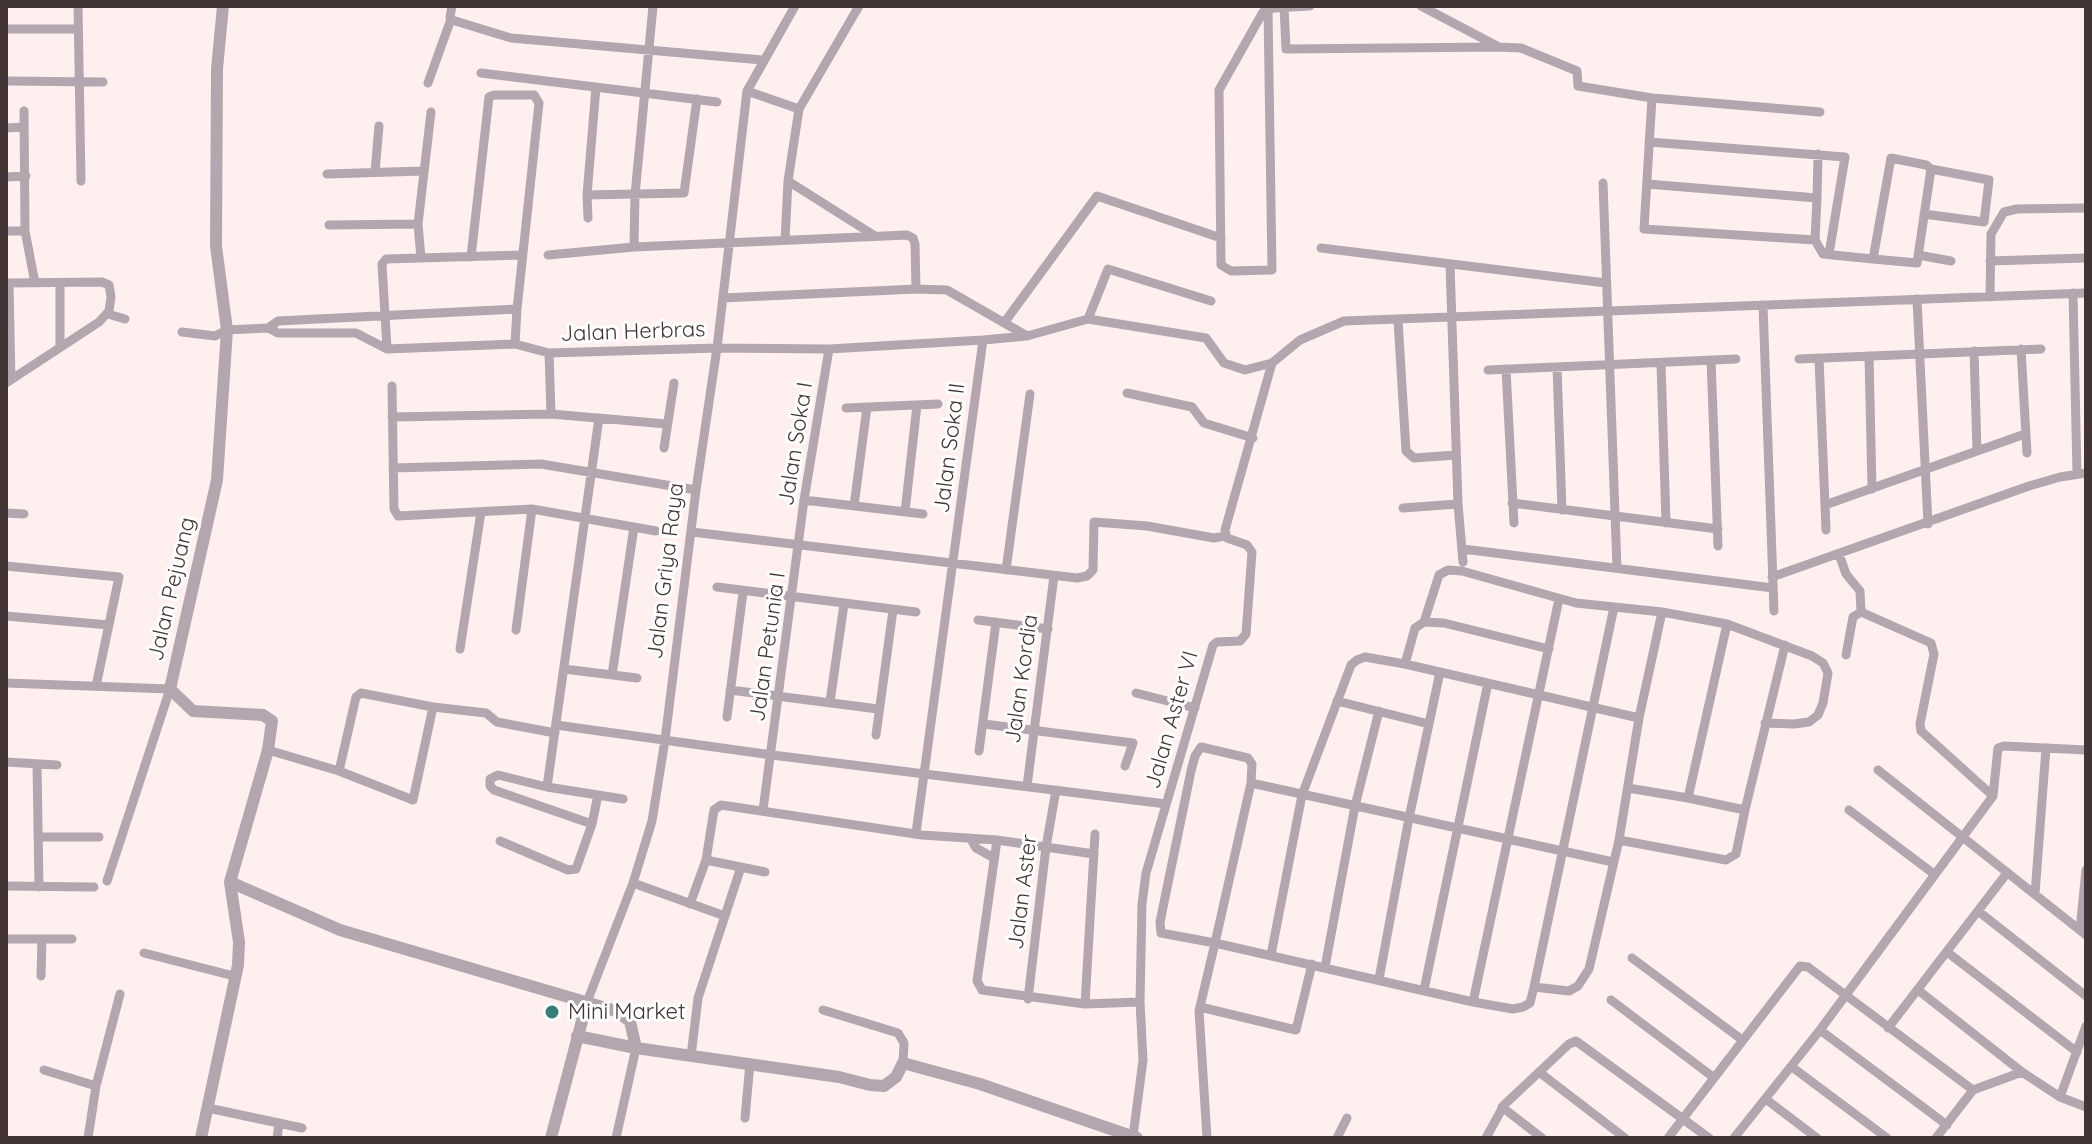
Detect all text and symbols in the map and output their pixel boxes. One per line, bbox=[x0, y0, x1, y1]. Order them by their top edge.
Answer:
street label: Jalan Herbras bbox=[560, 316, 706, 348]
street label: Jalan Soka I bbox=[773, 380, 819, 508]
street label: Jalan Soka II bbox=[929, 382, 971, 514]
street label: Jalan Griya Raya bbox=[642, 481, 690, 661]
street label: Jalan Pejuang bbox=[143, 515, 201, 663]
street label: Jalan Petunia I bbox=[744, 571, 792, 723]
street label: Jalan Kordia bbox=[1000, 613, 1044, 745]
street label: Jalan Aster VI bbox=[1140, 648, 1204, 792]
street label: Jalan Aster bbox=[1003, 833, 1043, 951]
place label: Mini Market bbox=[568, 999, 686, 1025]
marker: Mini Market bbox=[543, 1003, 561, 1021]

